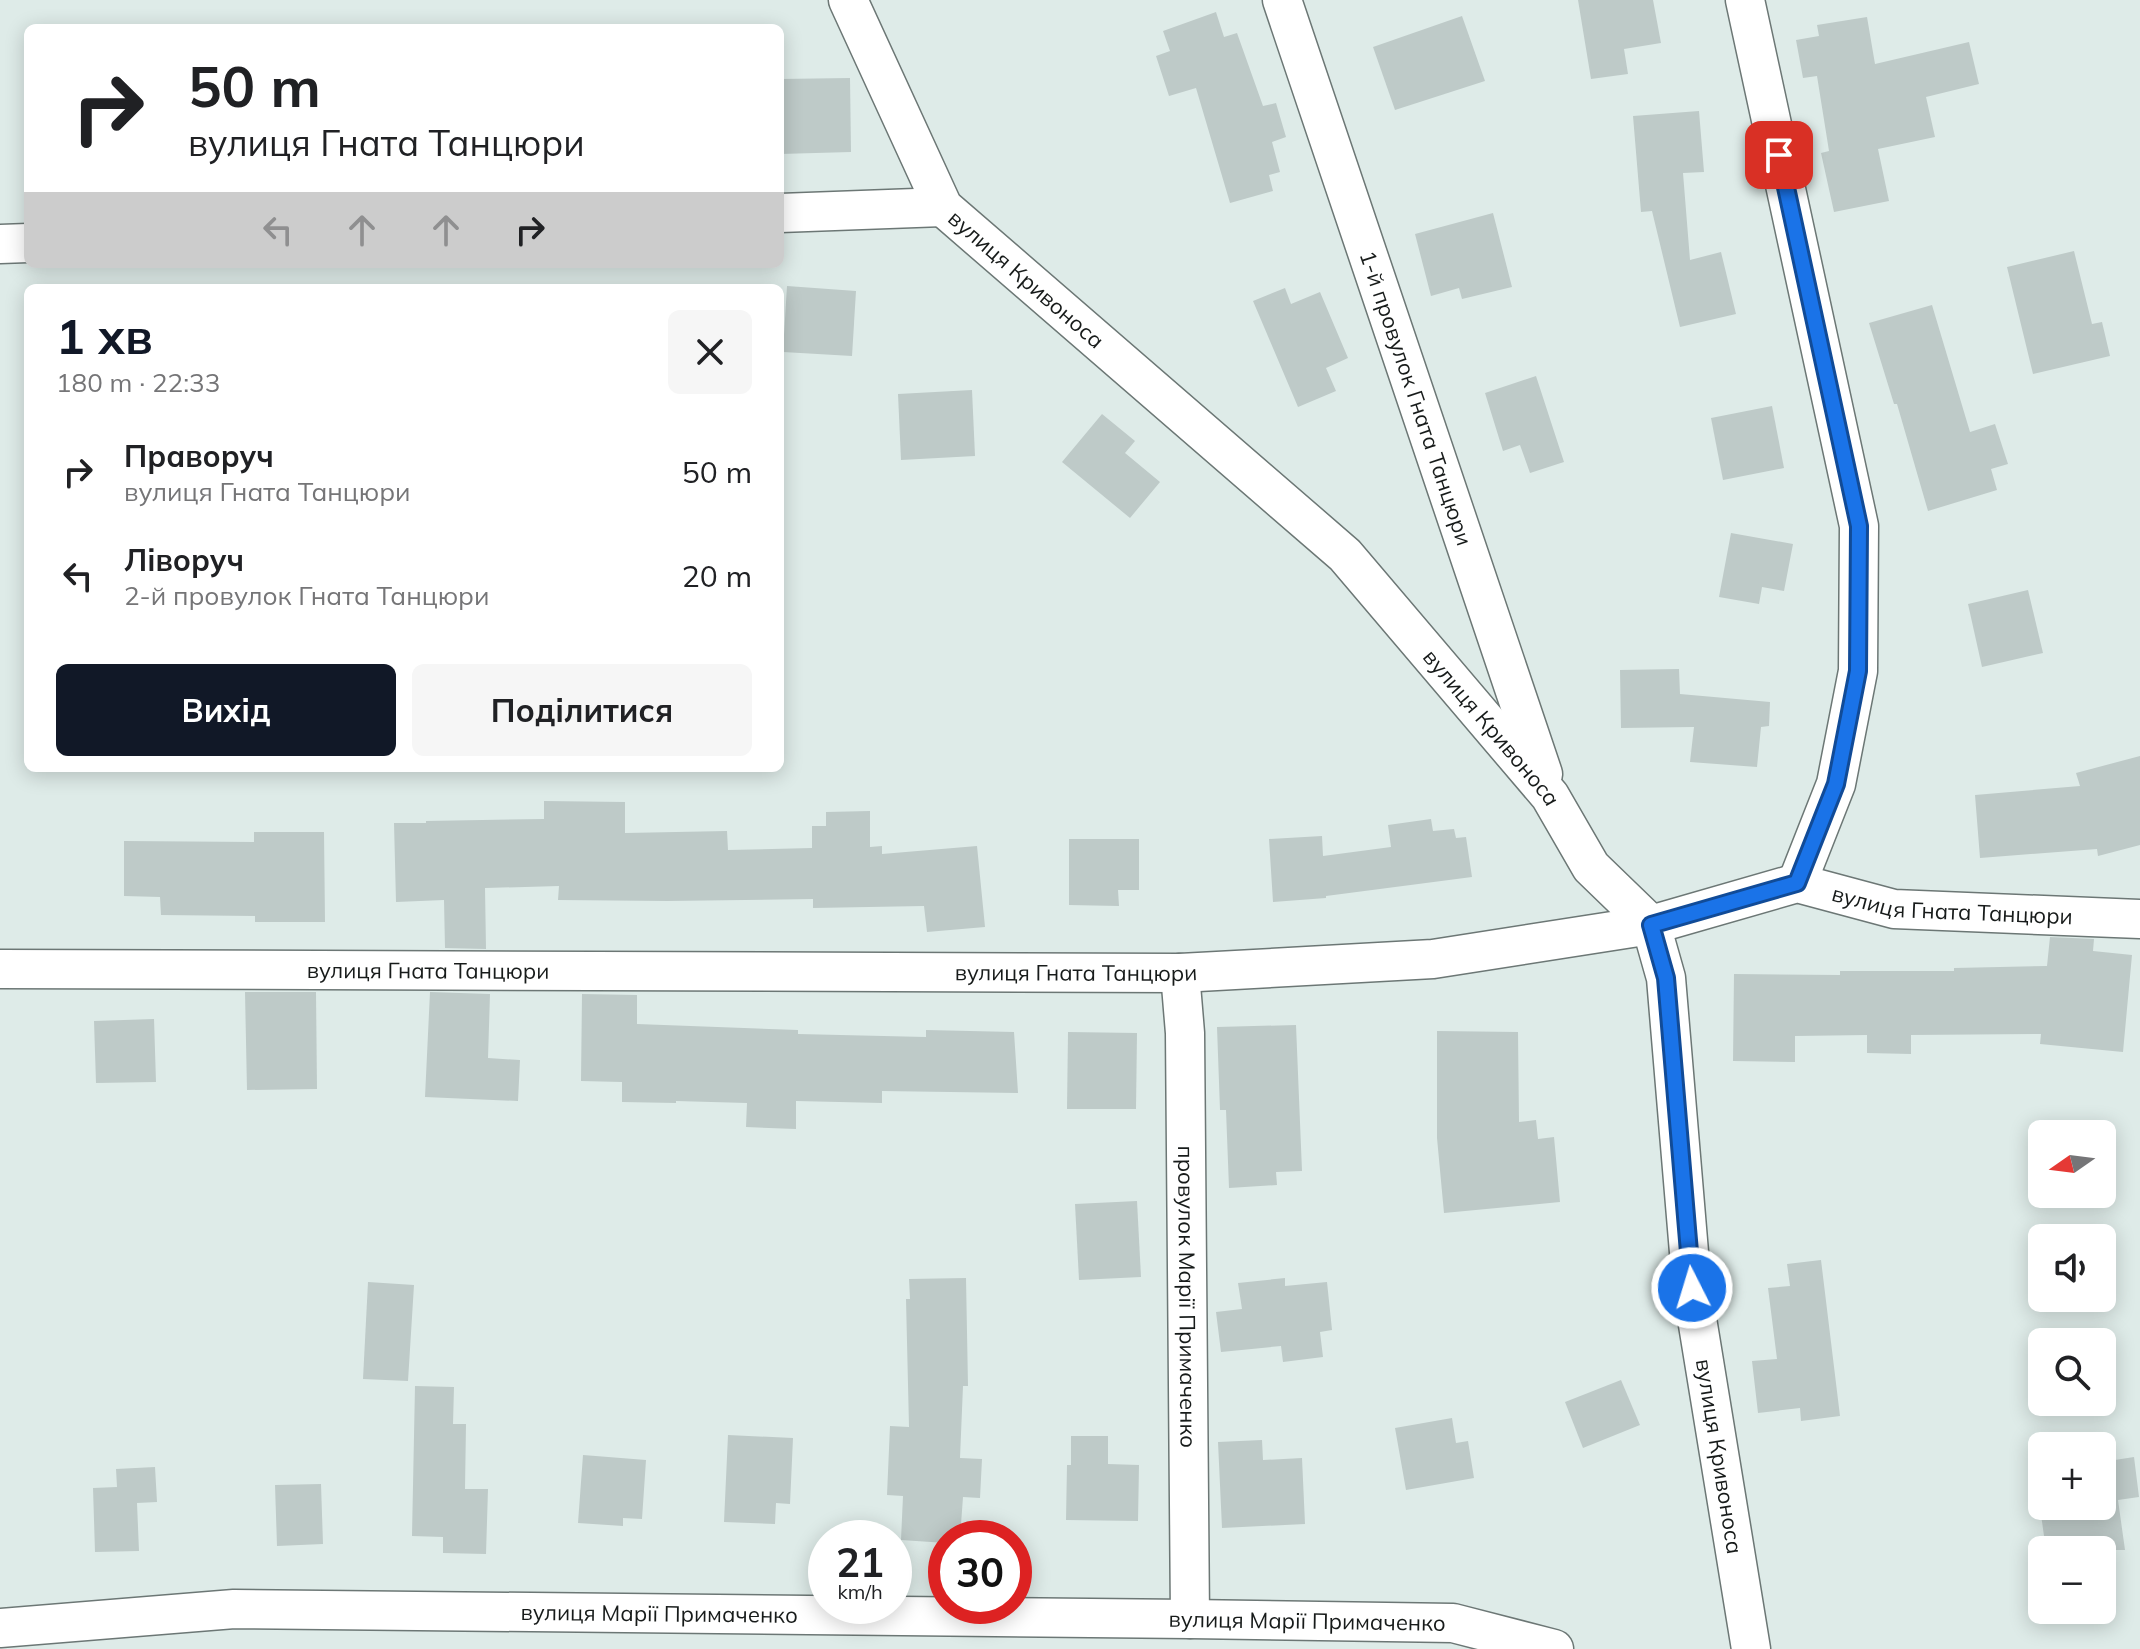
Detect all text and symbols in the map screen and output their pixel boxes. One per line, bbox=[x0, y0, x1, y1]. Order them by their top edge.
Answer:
text: 50 m bbox=[188, 51, 321, 121]
icon: right bbox=[56, 56, 160, 160]
text: вулиця Гната Танцюри bbox=[188, 120, 585, 165]
pin bbox=[1745, 121, 1813, 189]
icon: arrive bbox=[1757, 133, 1801, 177]
street label: вулиця Кривоноса bbox=[943, 204, 1110, 354]
icon: left bbox=[256, 208, 300, 252]
icon: ahead bbox=[340, 208, 384, 252]
icon: ahead bbox=[424, 208, 468, 252]
icon: right bbox=[508, 208, 552, 252]
street label: 1-й провулок Гната Танцюри bbox=[1354, 247, 1479, 549]
text: 1 хв bbox=[56, 306, 153, 366]
button: close bbox=[668, 310, 752, 394]
text: 180 m · 22:33 bbox=[56, 366, 220, 399]
text: Праворуч bbox=[124, 437, 274, 475]
icon: right bbox=[56, 450, 100, 494]
text: 50 m bbox=[682, 453, 752, 491]
text: вулиця Гната Танцюри bbox=[124, 475, 411, 508]
text: Ліворуч bbox=[124, 541, 244, 579]
icon: left bbox=[56, 554, 100, 598]
text: 20 m bbox=[682, 557, 752, 595]
text: 2-й провулок Гната Танцюри bbox=[124, 579, 489, 612]
street label: вулиця Кривоноса bbox=[1417, 643, 1567, 811]
button: Вихід bbox=[56, 664, 396, 756]
button: Поділитися bbox=[412, 664, 752, 756]
street label: вулиця Гната Танцюри bbox=[1829, 879, 2073, 930]
street label: вулиця Гната Танцюри bbox=[307, 956, 549, 985]
street label: вулиця Гната Танцюри bbox=[955, 958, 1198, 987]
north arrow bbox=[2028, 1120, 2116, 1208]
map controls bbox=[2028, 1120, 2116, 1624]
street label: провулок Марії Примаченко bbox=[1172, 1145, 1203, 1448]
button: sound bbox=[2028, 1224, 2116, 1312]
position arrow bbox=[1650, 1246, 1734, 1330]
button: search bbox=[2028, 1328, 2116, 1416]
street label: вулиця Кривоноса bbox=[1690, 1357, 1749, 1556]
button: + bbox=[2028, 1432, 2116, 1520]
speed limit sign: 30 bbox=[928, 1520, 1032, 1624]
button: − bbox=[2028, 1536, 2116, 1624]
text: 21 bbox=[836, 1537, 884, 1587]
text: km/h bbox=[837, 1579, 883, 1604]
street label: вулиця Марії Примаченко bbox=[520, 1598, 798, 1629]
street label: вулиця Марії Примаченко bbox=[1168, 1605, 1446, 1637]

